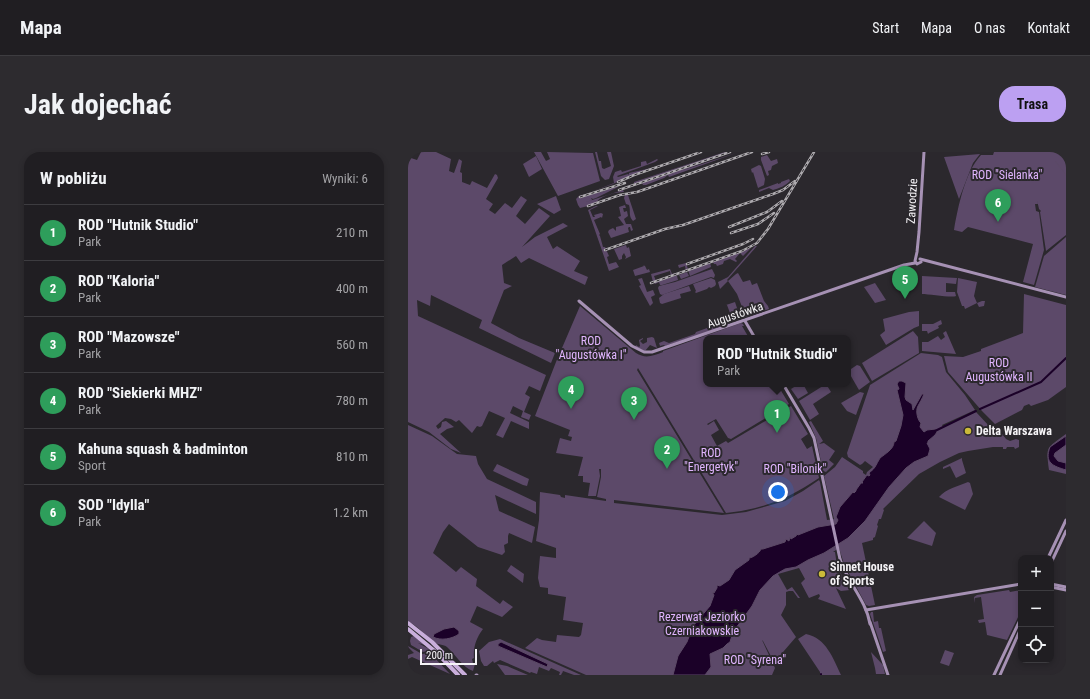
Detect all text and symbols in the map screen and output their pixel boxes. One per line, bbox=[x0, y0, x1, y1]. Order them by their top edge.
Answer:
text: Mapa bbox=[20, 16, 62, 39]
text: Start bbox=[872, 20, 899, 36]
text: Mapa bbox=[921, 20, 952, 36]
text: O nas bbox=[974, 20, 1005, 36]
text: Kontakt bbox=[1027, 20, 1070, 36]
button: Trasa bbox=[999, 86, 1066, 122]
text: Jak dojechać bbox=[24, 88, 172, 121]
text: W pobliżu bbox=[40, 168, 107, 188]
park label: ROD "Sielanka" bbox=[972, 168, 1042, 182]
text: Wyniki: 6 bbox=[322, 171, 368, 186]
street label: Zawodzie bbox=[904, 178, 920, 224]
pin: 6 bbox=[985, 189, 1011, 222]
text: ROD "Hutnik Studio" bbox=[78, 216, 198, 234]
text: 1 bbox=[50, 225, 56, 240]
text: 210 m bbox=[336, 225, 368, 240]
text: Park bbox=[78, 234, 101, 249]
pin: 5 bbox=[892, 266, 918, 299]
text: ROD "Kaloria" bbox=[78, 272, 159, 290]
text: 2 bbox=[50, 281, 56, 296]
text: 400 m bbox=[336, 281, 368, 296]
text: Park bbox=[78, 290, 101, 305]
street label: Augustówka bbox=[705, 299, 765, 331]
text: ROD "Mazowsze" bbox=[78, 328, 180, 346]
park label: ROD "Augustówka I" bbox=[556, 334, 627, 362]
popup bbox=[703, 335, 851, 387]
text: 3 bbox=[50, 337, 56, 352]
text: 560 m bbox=[336, 337, 368, 352]
text: ROD "Hutnik Studio" bbox=[717, 345, 837, 363]
text: Park bbox=[78, 346, 101, 361]
park label: ROD Augustówka II bbox=[965, 356, 1033, 384]
text: Park bbox=[717, 363, 740, 378]
pin: 4 bbox=[558, 376, 584, 409]
text: ROD "Siekierki MHZ" bbox=[78, 384, 202, 402]
pin: 3 bbox=[621, 387, 647, 420]
text: 4 bbox=[50, 393, 56, 408]
text: 780 m bbox=[336, 393, 368, 408]
pin: 1 bbox=[764, 400, 790, 433]
text: Park bbox=[78, 402, 101, 417]
place label: Delta Warszawa bbox=[976, 424, 1052, 438]
marker: Delta Warszawa bbox=[963, 426, 973, 436]
pin: 2 bbox=[654, 436, 680, 469]
text: Kahuna squash & badminton bbox=[78, 440, 248, 458]
park label: ROD "Energetyk" bbox=[684, 446, 738, 474]
text: 5 bbox=[50, 449, 56, 464]
text: 810 m bbox=[336, 449, 368, 464]
text: Sport bbox=[78, 458, 106, 473]
park label: ROD "Bilonik" bbox=[764, 462, 827, 476]
your location bbox=[768, 482, 788, 502]
text: SOD "Idylla" bbox=[78, 496, 149, 514]
text: 6 bbox=[50, 505, 56, 520]
text: 1.2 km bbox=[333, 505, 368, 520]
text: Park bbox=[78, 514, 101, 529]
map controls bbox=[1018, 555, 1054, 663]
button: + bbox=[1018, 555, 1054, 591]
place label: Sinnet House of Sports bbox=[830, 560, 894, 588]
marker: Sinnet House of Sports bbox=[817, 569, 827, 579]
button: − bbox=[1018, 591, 1054, 627]
park label: Rezerwat Jeziorko Czerniakowskie bbox=[659, 610, 745, 638]
button: locate bbox=[1018, 627, 1054, 663]
scale bar bbox=[420, 647, 477, 666]
text: 200 m bbox=[426, 649, 453, 662]
park label: ROD "Syrena" bbox=[724, 653, 786, 667]

